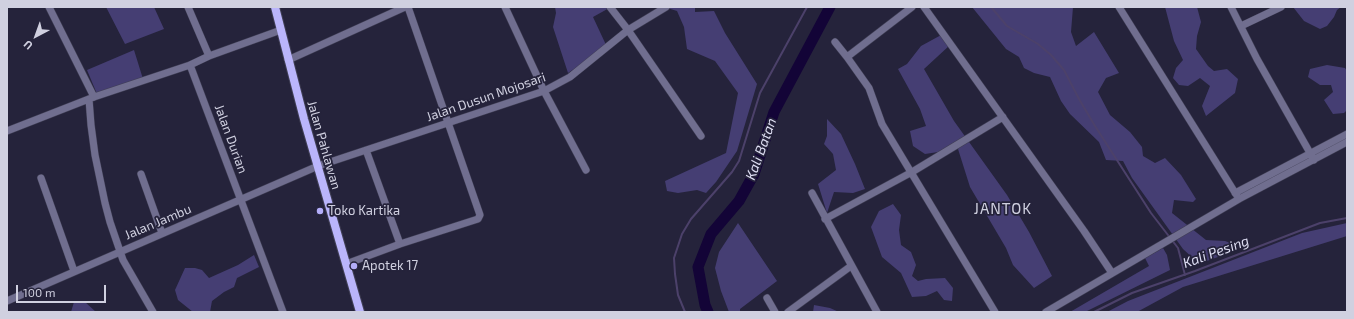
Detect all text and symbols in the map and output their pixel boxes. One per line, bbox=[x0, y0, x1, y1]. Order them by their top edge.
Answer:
north arrow bbox=[16, 16, 56, 56]
text: U bbox=[21, 38, 35, 53]
street label: Jalan Dusun Mojosari bbox=[424, 69, 548, 125]
street label: Jalan Pahlawan bbox=[304, 99, 344, 191]
street label: Jalan Durian bbox=[211, 102, 251, 176]
water label: Kali Batan bbox=[742, 116, 780, 182]
district label: JANTOK bbox=[974, 200, 1032, 218]
street label: Jalan Jambu bbox=[122, 201, 194, 243]
place label: Toko Kartika bbox=[328, 203, 400, 219]
marker: Toko Kartika bbox=[315, 206, 325, 216]
water label: Kali Pesing bbox=[1181, 232, 1251, 272]
place label: Apotek 17 bbox=[362, 258, 418, 274]
marker: Apotek 17 bbox=[349, 261, 359, 271]
scale bar bbox=[18, 277, 108, 303]
text: 100 m bbox=[23, 285, 55, 299]

